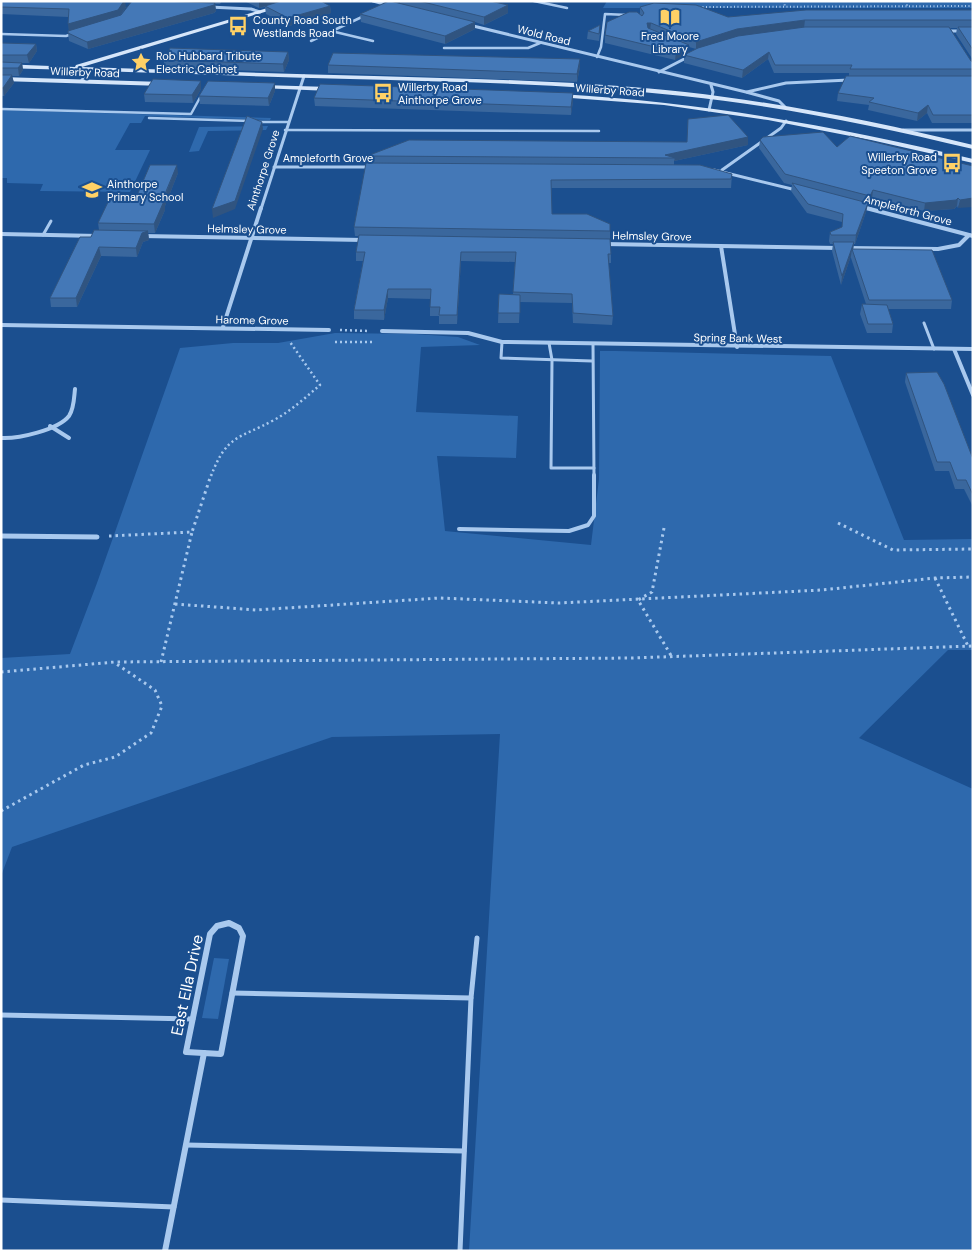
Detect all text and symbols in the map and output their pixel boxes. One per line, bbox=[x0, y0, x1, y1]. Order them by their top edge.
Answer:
library icon: Fred Moore Library bbox=[659, 6, 681, 28]
place label: County Road South Westlands Road bbox=[253, 13, 352, 40]
bus stop icon: County Road South Westlands Road bbox=[227, 15, 249, 37]
street label: Wold Road bbox=[516, 22, 572, 48]
place label: Fred Moore Library bbox=[641, 29, 699, 56]
place label: Rob Hubbard Tribute Electric Cabinet bbox=[156, 49, 262, 76]
place icon: Rob Hubbard Tribute Electric Cabinet bbox=[130, 51, 152, 73]
street label: Willerby Road bbox=[50, 64, 120, 80]
place label: Willerby Road Ainthorpe Grove bbox=[398, 80, 482, 107]
street label: Willerby Road bbox=[575, 81, 645, 99]
bus stop icon: Willerby Road Ainthorpe Grove bbox=[372, 82, 394, 104]
street label: Ainthorpe Grove bbox=[243, 128, 283, 212]
place label: Willerby Road Speeton Grove bbox=[861, 150, 937, 177]
street label: Ampleforth Grove bbox=[283, 151, 373, 165]
bus stop icon: Willerby Road Speeton Grove bbox=[941, 152, 963, 174]
place label: Ainthorpe Primary School bbox=[107, 177, 183, 204]
school or university icon: Ainthorpe Primary School bbox=[81, 179, 103, 201]
street label: Ampleforth Grove bbox=[862, 192, 954, 228]
street label: Helmsley Grove bbox=[207, 221, 287, 237]
street label: Helmsley Grove bbox=[612, 228, 692, 244]
street label: Harome Grove bbox=[215, 312, 289, 328]
street label: Spring Bank West bbox=[694, 330, 782, 346]
street label: East Ella Drive bbox=[166, 932, 208, 1038]

